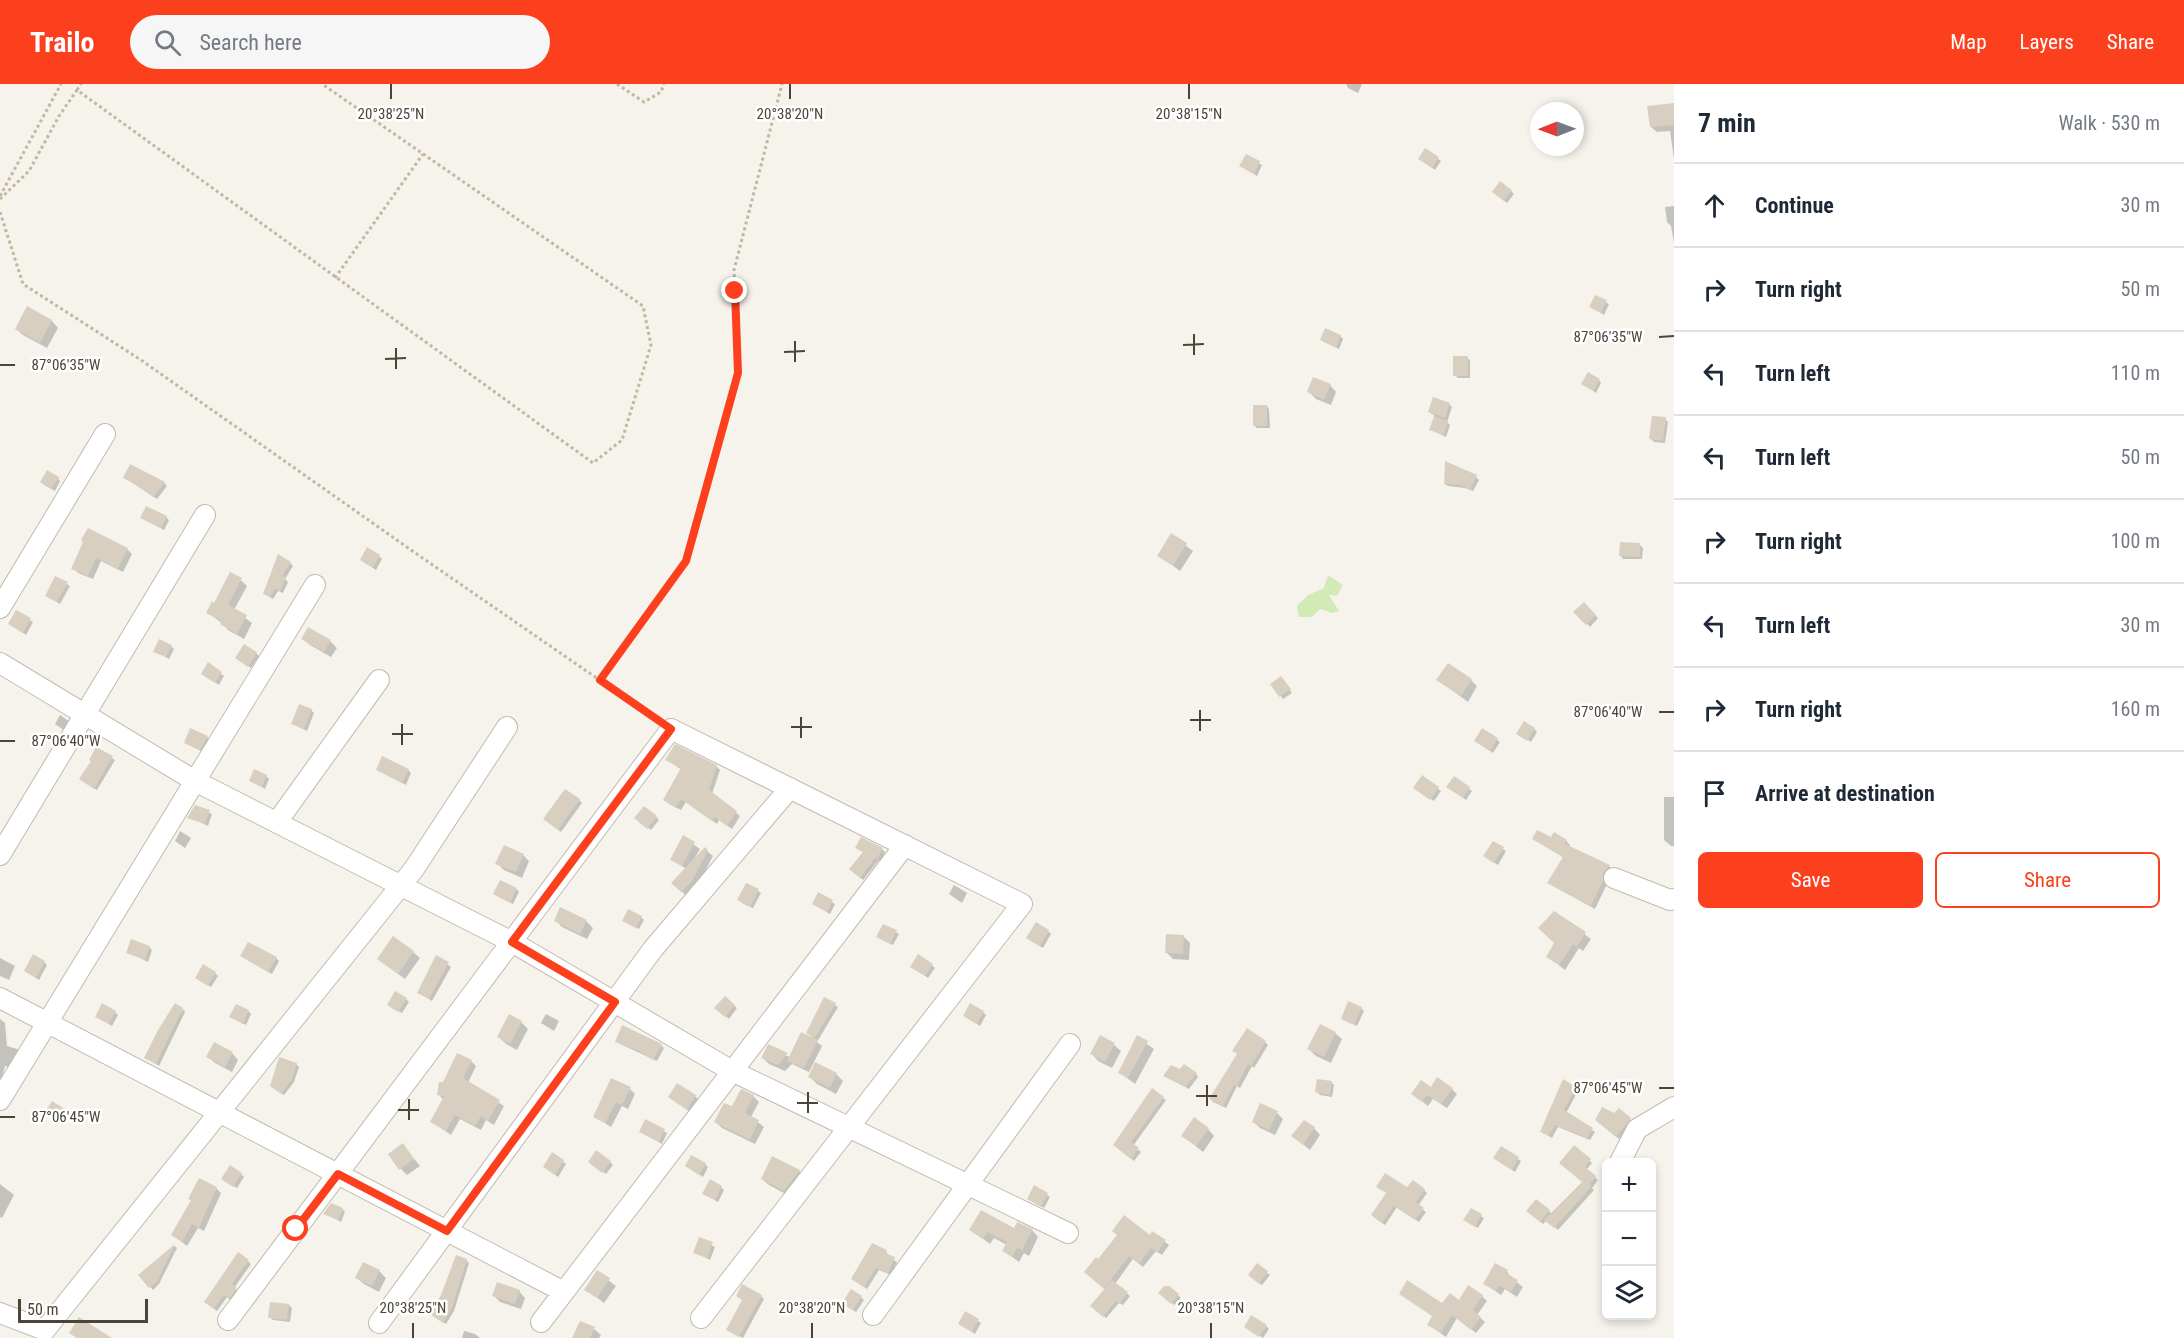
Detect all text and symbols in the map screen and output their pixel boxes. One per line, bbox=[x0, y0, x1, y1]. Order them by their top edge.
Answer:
search box bbox=[130, 15, 550, 69]
text: Trailo bbox=[30, 26, 94, 59]
icon: search bbox=[151, 26, 184, 59]
text: Search here bbox=[199, 30, 302, 55]
text: Map bbox=[1950, 30, 1987, 54]
text: Layers bbox=[2020, 30, 2074, 54]
text: Share bbox=[2107, 30, 2154, 54]
north arrow bbox=[1530, 102, 1584, 156]
text: 20°38'25"N bbox=[358, 105, 424, 123]
text: 20°38'20"N bbox=[757, 105, 823, 123]
text: 20°38'15"N bbox=[1156, 105, 1222, 123]
text: 7 min bbox=[1698, 108, 1756, 138]
text: Walk · 530 m bbox=[2059, 111, 2160, 135]
icon: ahead bbox=[1698, 189, 1731, 222]
text: Continue bbox=[1755, 193, 1834, 218]
text: 30 m bbox=[2121, 193, 2160, 217]
icon: right bbox=[1698, 273, 1731, 306]
route end bbox=[721, 277, 747, 303]
text: Turn right bbox=[1755, 277, 1842, 302]
text: 50 m bbox=[2121, 277, 2160, 301]
text: 87°06'35"W bbox=[1574, 328, 1643, 346]
text: 87°06'35"W bbox=[32, 356, 101, 374]
icon: left bbox=[1698, 357, 1731, 390]
text: Turn left bbox=[1755, 361, 1830, 386]
text: 110 m bbox=[2111, 361, 2160, 385]
icon: left bbox=[1698, 441, 1731, 474]
text: Turn left bbox=[1755, 445, 1830, 470]
text: 50 m bbox=[2121, 445, 2160, 469]
icon: right bbox=[1698, 525, 1731, 558]
text: Turn right bbox=[1755, 529, 1842, 554]
text: 100 m bbox=[2111, 529, 2160, 553]
icon: left bbox=[1698, 609, 1731, 642]
text: Turn left bbox=[1755, 613, 1830, 638]
text: 30 m bbox=[2121, 613, 2160, 637]
icon: right bbox=[1698, 693, 1731, 726]
text: Turn right bbox=[1755, 697, 1842, 722]
text: 160 m bbox=[2111, 697, 2160, 721]
text: 87°06'40"W bbox=[1574, 703, 1643, 721]
text: 87°06'40"W bbox=[32, 732, 101, 750]
icon: arrive bbox=[1698, 777, 1731, 810]
text: Arrive at destination bbox=[1755, 781, 1935, 806]
button: Save bbox=[1698, 852, 1923, 908]
button: Share bbox=[1935, 852, 2160, 908]
text: 87°06'45"W bbox=[1574, 1079, 1643, 1097]
text: 87°06'45"W bbox=[32, 1108, 101, 1126]
map controls bbox=[1602, 1158, 1656, 1320]
button: + bbox=[1602, 1158, 1656, 1212]
button: − bbox=[1602, 1212, 1656, 1266]
route start bbox=[282, 1215, 308, 1241]
button: layers bbox=[1602, 1266, 1656, 1320]
scale bar bbox=[18, 1296, 148, 1324]
text: 20°38'25"N bbox=[380, 1299, 446, 1317]
text: 20°38'20"N bbox=[779, 1299, 845, 1317]
text: 20°38'15"N bbox=[1178, 1299, 1244, 1317]
text: 50 m bbox=[27, 1300, 59, 1319]

